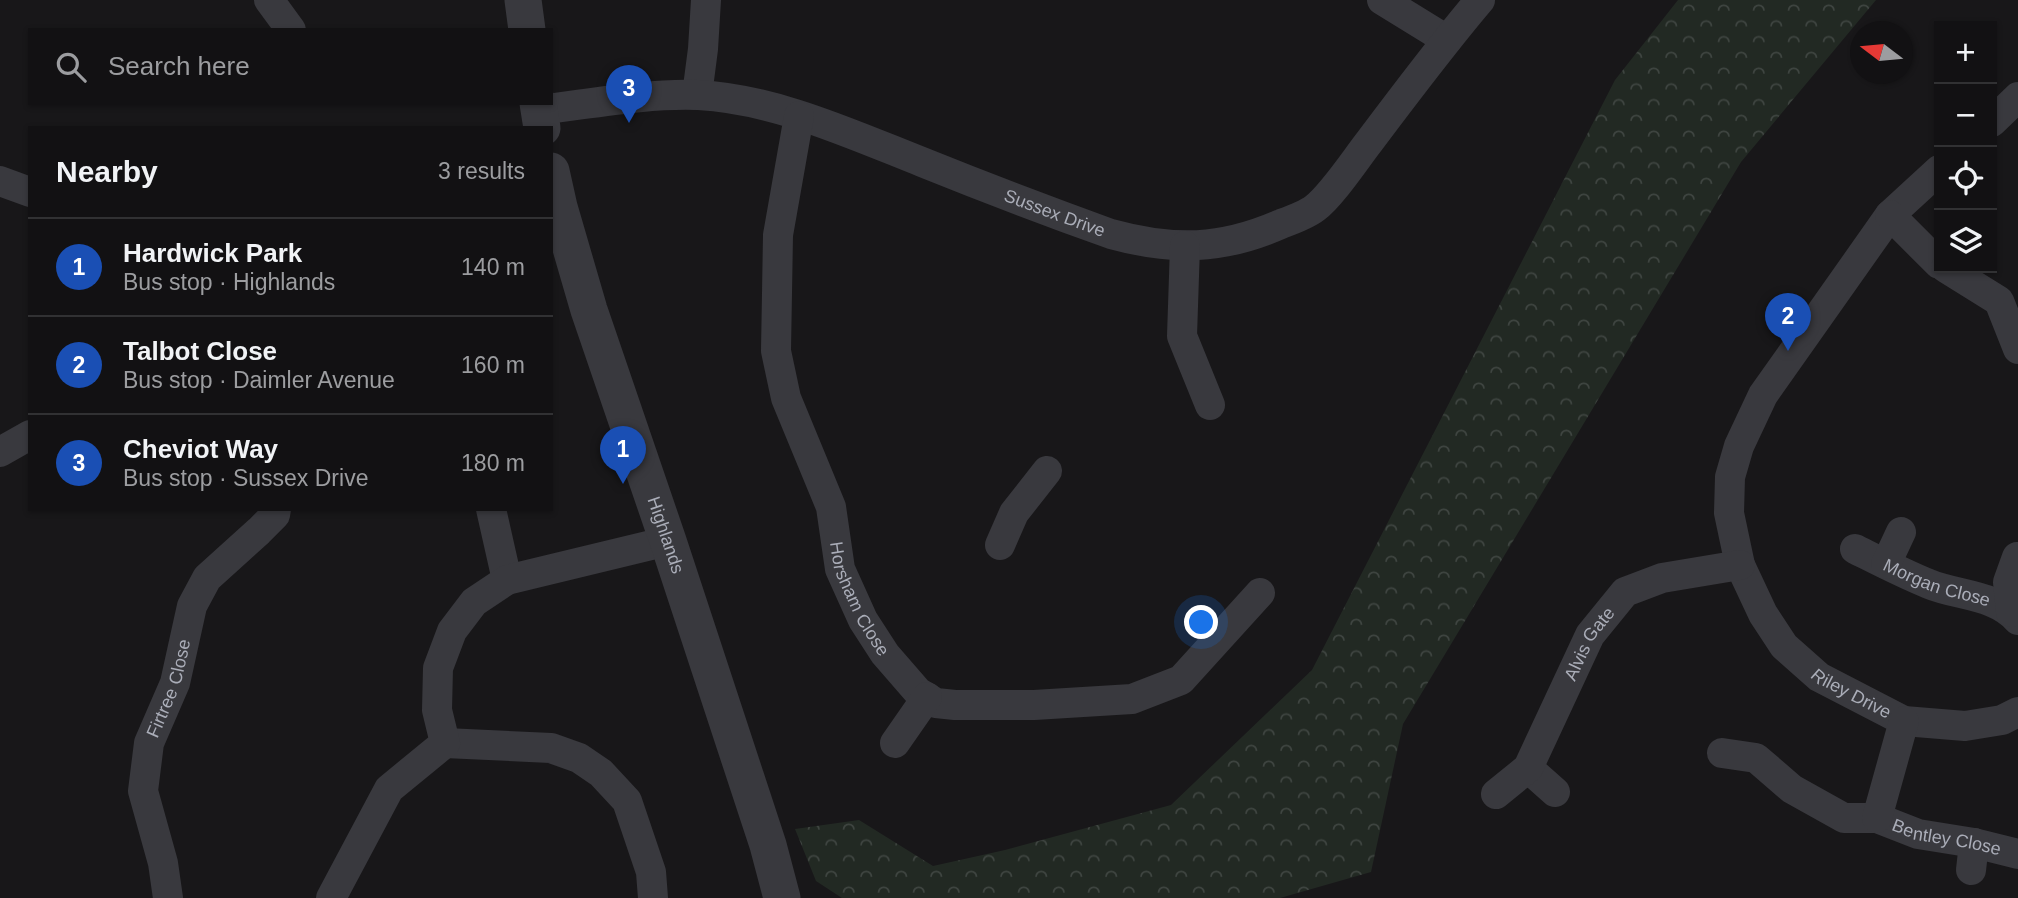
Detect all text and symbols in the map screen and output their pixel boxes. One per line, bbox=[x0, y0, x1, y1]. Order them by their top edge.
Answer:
north arrow bbox=[1850, 21, 1913, 84]
map controls bbox=[1934, 21, 1997, 273]
button: + bbox=[1934, 21, 1997, 84]
search box bbox=[28, 28, 553, 105]
icon: search bbox=[52, 48, 90, 86]
text: Search here bbox=[108, 51, 250, 81]
pin: 3 bbox=[606, 65, 652, 123]
button: − bbox=[1934, 84, 1997, 147]
button: locate bbox=[1934, 147, 1997, 210]
text: Nearby bbox=[56, 155, 158, 188]
text: 3 results bbox=[438, 158, 525, 184]
street label: Sussex Drive bbox=[1001, 185, 1108, 241]
button: layers bbox=[1934, 210, 1997, 273]
text: Hardwick Park bbox=[123, 238, 302, 268]
text: 1 bbox=[73, 254, 85, 280]
text: 140 m bbox=[461, 254, 525, 280]
text: Bus stop · Highlands bbox=[123, 269, 335, 295]
pin: 2 bbox=[1765, 293, 1811, 351]
text: Talbot Close bbox=[123, 336, 277, 366]
text: 2 bbox=[73, 352, 85, 378]
text: 160 m bbox=[461, 352, 525, 378]
text: Bus stop · Daimler Avenue bbox=[123, 367, 395, 393]
pin: 1 bbox=[600, 426, 646, 484]
text: Cheviot Way bbox=[123, 434, 278, 464]
text: 3 bbox=[73, 450, 85, 476]
text: 180 m bbox=[461, 450, 525, 476]
text: Bus stop · Sussex Drive bbox=[123, 465, 368, 491]
street label: Highlands bbox=[644, 494, 688, 576]
street label: Horsham Close bbox=[826, 540, 893, 660]
street label: Morgan Close bbox=[1880, 555, 1993, 611]
street label: Alvis Gate bbox=[1560, 603, 1619, 684]
your location bbox=[1184, 605, 1218, 639]
street label: Firtree Close bbox=[143, 637, 194, 741]
street label: Riley Drive bbox=[1807, 665, 1894, 723]
street label: Bentley Close bbox=[1889, 815, 2003, 859]

